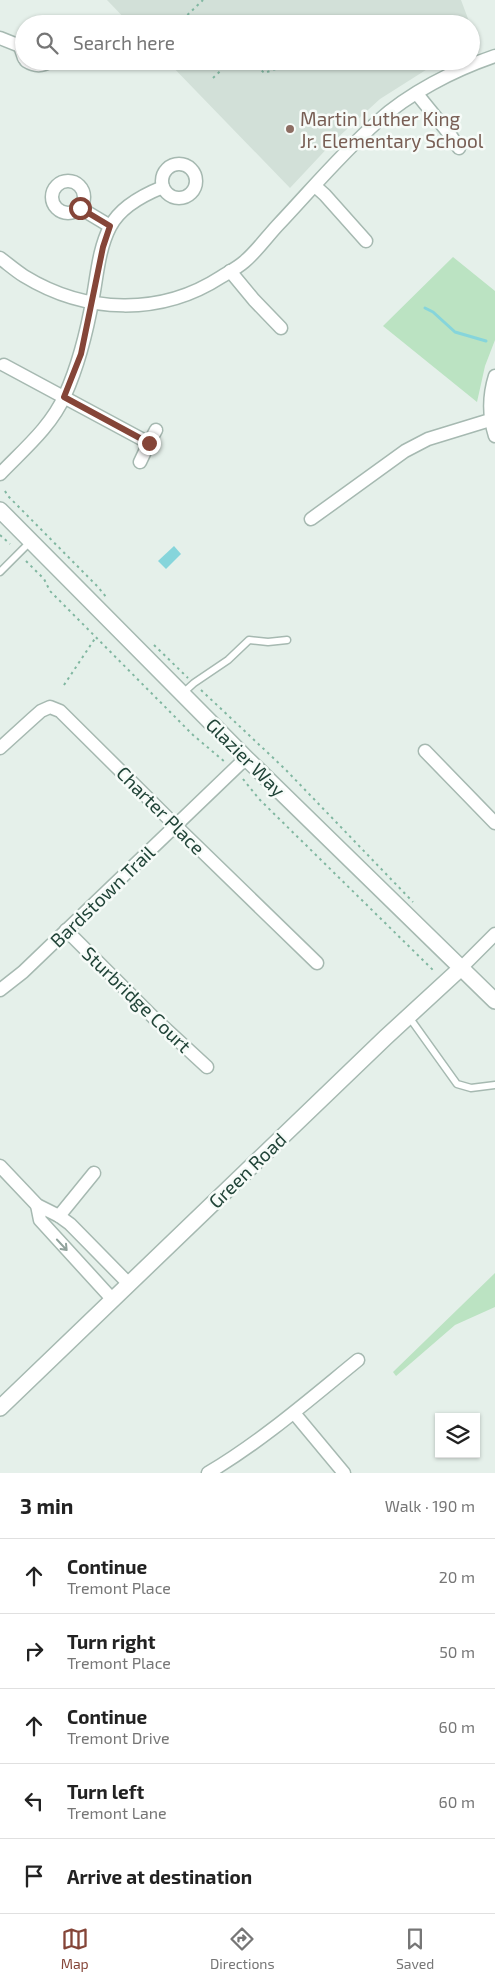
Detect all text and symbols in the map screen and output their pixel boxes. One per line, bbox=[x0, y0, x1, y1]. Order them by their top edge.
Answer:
search box bbox=[15, 15, 480, 70]
icon: search bbox=[33, 29, 61, 57]
text: Search here bbox=[73, 31, 175, 54]
place label: Martin Luther King Jr. Elementary School bbox=[300, 107, 484, 152]
marker: Martin Luther King Jr. Elementary School bbox=[284, 123, 296, 135]
route start bbox=[69, 197, 92, 220]
route end bbox=[138, 432, 161, 455]
street label: Glazier Way bbox=[202, 713, 290, 801]
street label: Charter Place bbox=[112, 761, 210, 859]
street label: Bardstown Trail bbox=[45, 840, 159, 952]
street label: Sturbridge Court bbox=[78, 941, 196, 1057]
street label: Green Road bbox=[203, 1127, 291, 1213]
one-way arrow bbox=[56, 1239, 68, 1251]
map controls bbox=[435, 1413, 480, 1458]
button: layers bbox=[435, 1413, 480, 1458]
text: 3 min bbox=[20, 1493, 73, 1518]
text: Walk · 190 m bbox=[385, 1496, 475, 1515]
text: Continue bbox=[67, 1555, 147, 1578]
icon: ahead bbox=[20, 1562, 48, 1590]
text: 20 m bbox=[439, 1567, 475, 1586]
text: Tremont Place bbox=[67, 1578, 171, 1597]
text: Turn right bbox=[67, 1630, 155, 1653]
icon: right bbox=[20, 1637, 48, 1665]
text: 50 m bbox=[439, 1642, 475, 1661]
text: Tremont Place bbox=[67, 1653, 171, 1672]
text: Continue bbox=[67, 1705, 147, 1728]
icon: ahead bbox=[20, 1712, 48, 1740]
text: 60 m bbox=[439, 1717, 475, 1736]
text: Tremont Drive bbox=[67, 1728, 170, 1747]
text: Turn left bbox=[67, 1780, 144, 1803]
icon: left bbox=[20, 1787, 48, 1815]
text: 60 m bbox=[439, 1792, 475, 1811]
text: Tremont Lane bbox=[67, 1803, 167, 1822]
icon: arrive bbox=[20, 1862, 48, 1890]
text: Arrive at destination bbox=[67, 1865, 252, 1888]
tab: Map bbox=[61, 1925, 89, 1972]
tab: Directions bbox=[210, 1925, 275, 1972]
tab: Saved bbox=[396, 1925, 434, 1972]

